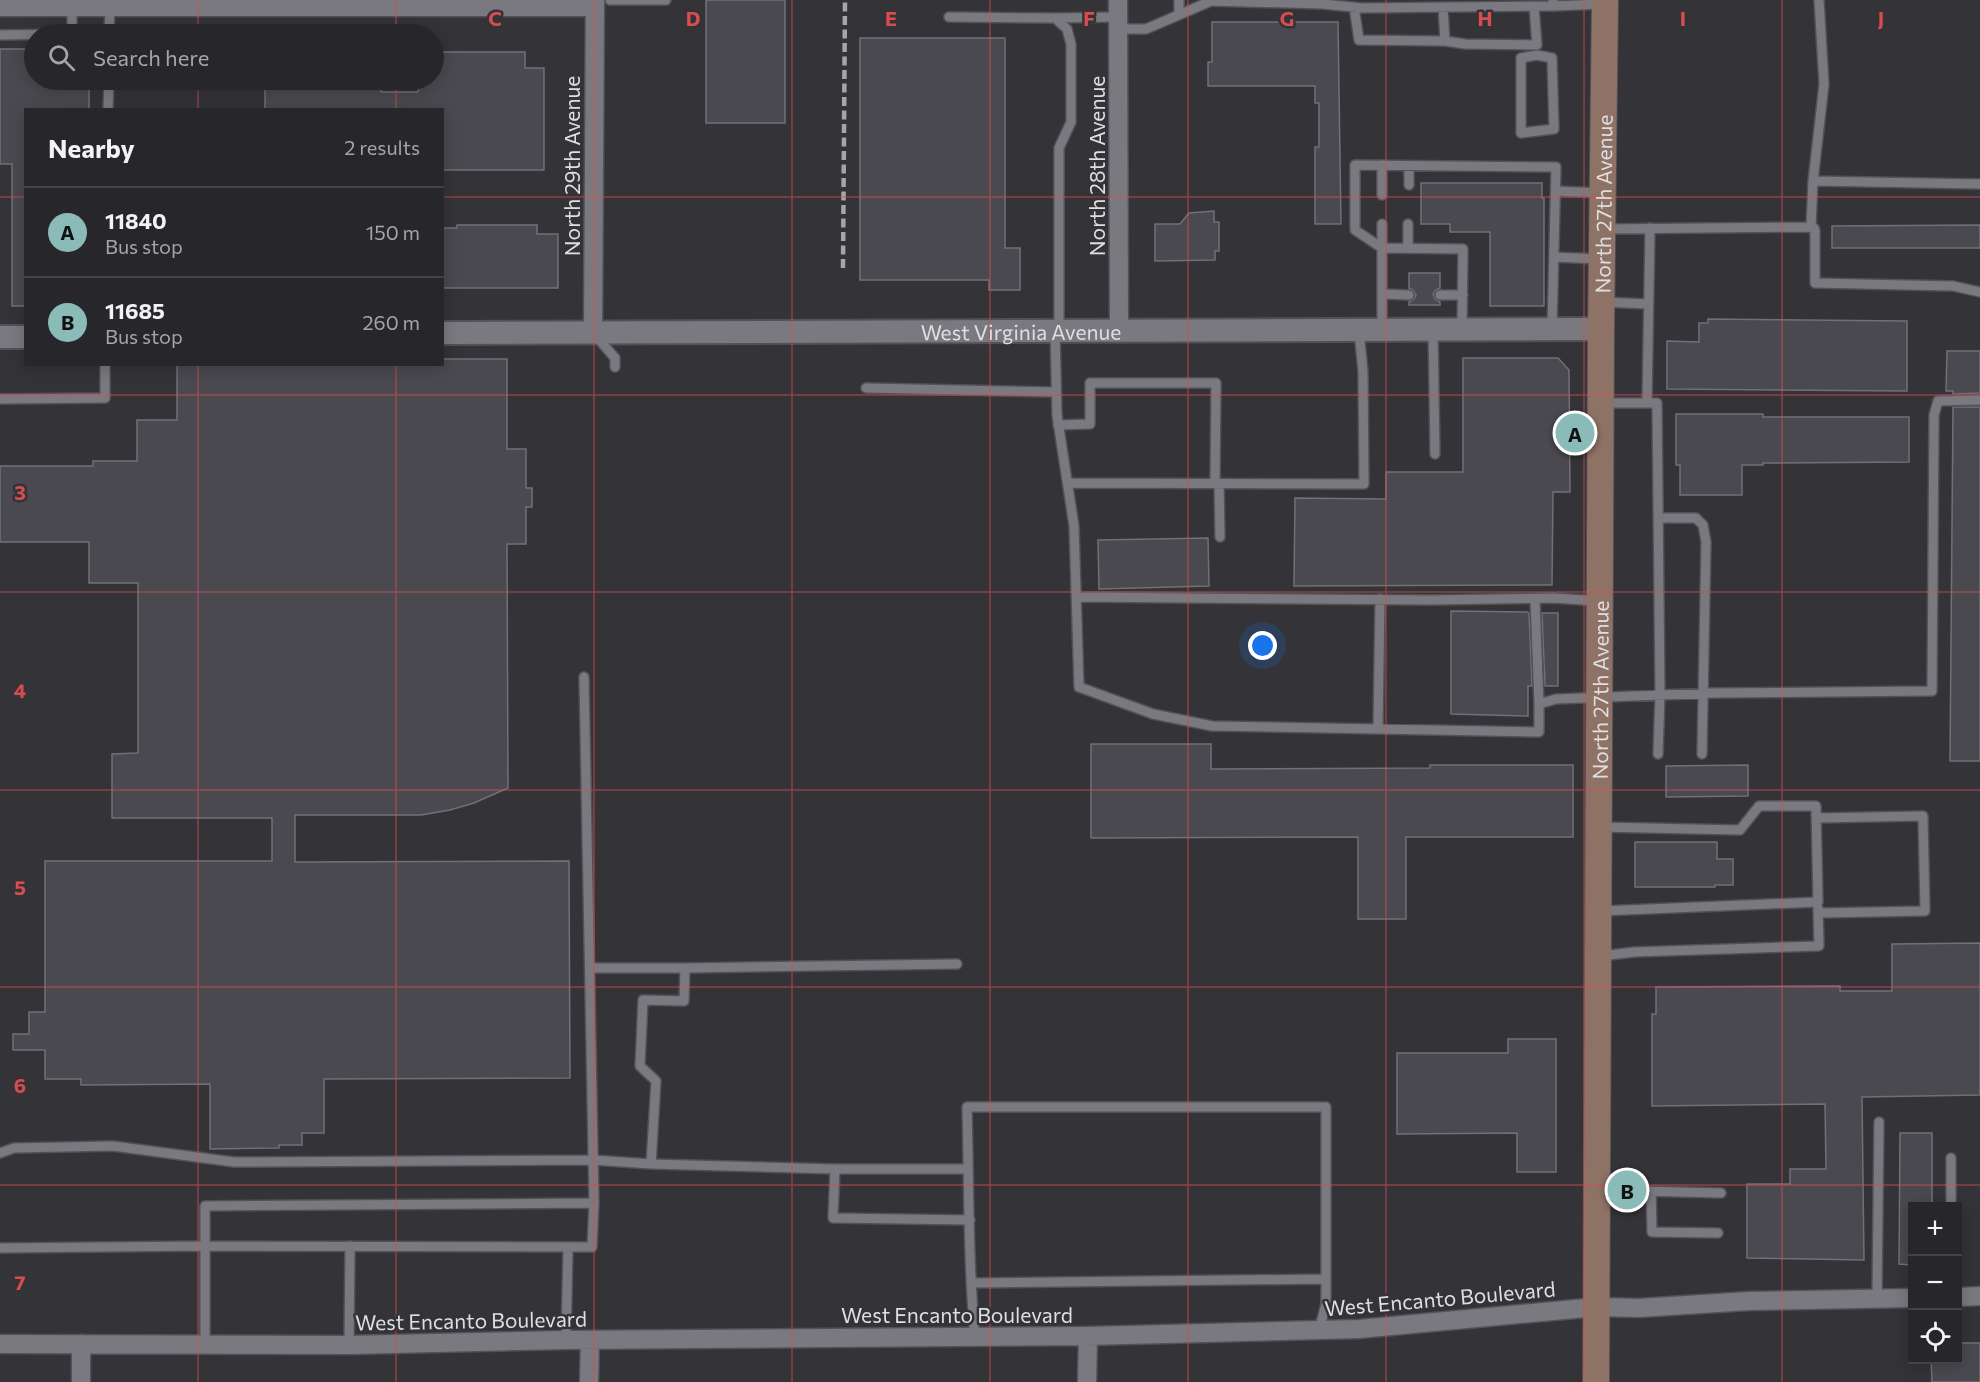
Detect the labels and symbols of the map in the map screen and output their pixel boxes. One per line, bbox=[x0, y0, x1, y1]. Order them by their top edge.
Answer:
text: C bbox=[488, 6, 502, 30]
text: D bbox=[686, 6, 700, 30]
text: E bbox=[885, 6, 897, 30]
text: F bbox=[1083, 6, 1095, 30]
text: G bbox=[1280, 6, 1294, 30]
text: H bbox=[1478, 6, 1493, 30]
text: I bbox=[1680, 6, 1686, 30]
text: J bbox=[1878, 6, 1884, 30]
street label: North 29th Avenue bbox=[559, 76, 584, 256]
street label: North 28th Avenue bbox=[1084, 76, 1109, 256]
street label: North 27th Avenue bbox=[1589, 114, 1616, 294]
street label: West Virginia Avenue bbox=[921, 318, 1121, 344]
pin: A bbox=[1556, 410, 1594, 456]
text: 3 bbox=[14, 480, 26, 504]
street label: North 27th Avenue bbox=[1586, 600, 1612, 780]
your location bbox=[1248, 631, 1277, 660]
text: 4 bbox=[14, 678, 26, 702]
text: 5 bbox=[14, 875, 26, 899]
text: 6 bbox=[14, 1073, 26, 1097]
pin: B bbox=[1608, 1168, 1646, 1212]
text: 7 bbox=[15, 1270, 26, 1294]
street label: West Encanto Boulevard bbox=[1323, 1275, 1557, 1321]
street label: West Encanto Boulevard bbox=[841, 1302, 1073, 1327]
street label: West Encanto Boulevard bbox=[355, 1305, 587, 1335]

